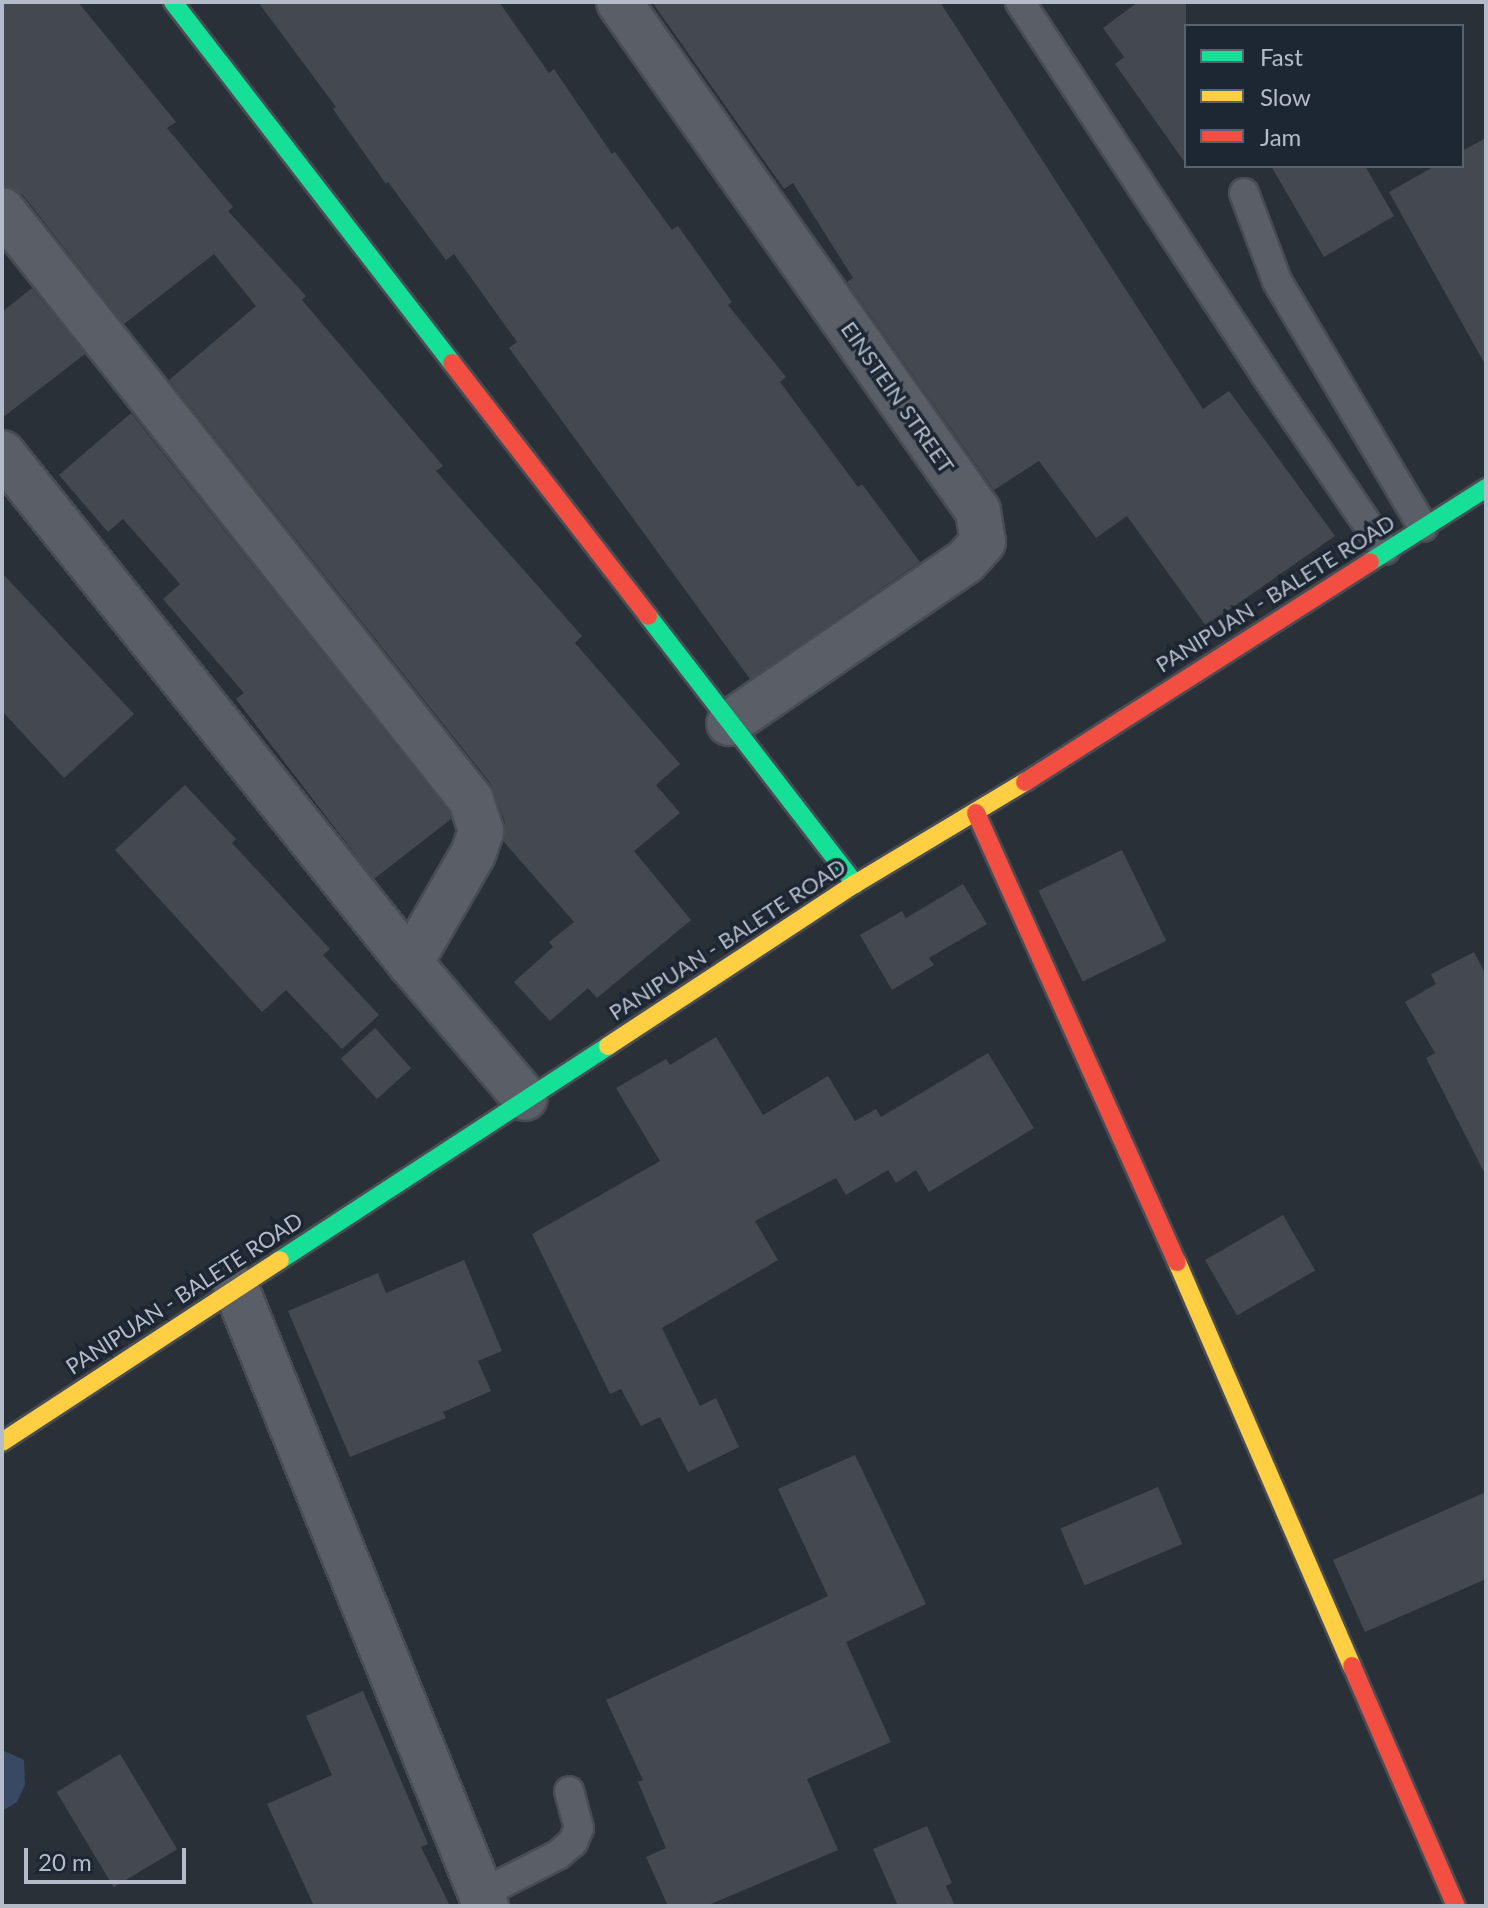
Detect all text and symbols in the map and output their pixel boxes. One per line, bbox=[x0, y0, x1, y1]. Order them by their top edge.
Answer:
legend bbox=[1184, 24, 1464, 168]
text: Fast bbox=[1260, 42, 1303, 71]
text: Slow bbox=[1260, 82, 1311, 111]
text: Jam bbox=[1260, 122, 1301, 151]
street label: EINSTEIN STREET bbox=[836, 316, 960, 478]
street label: PANIPUAN - BALETE ROAD bbox=[1151, 508, 1399, 678]
street label: PANIPUAN - BALETE ROAD bbox=[604, 853, 850, 1025]
street label: PANIPUAN - BALETE ROAD bbox=[61, 1207, 307, 1379]
scale bar bbox=[28, 1832, 190, 1882]
text: 20 m bbox=[38, 1847, 92, 1876]

